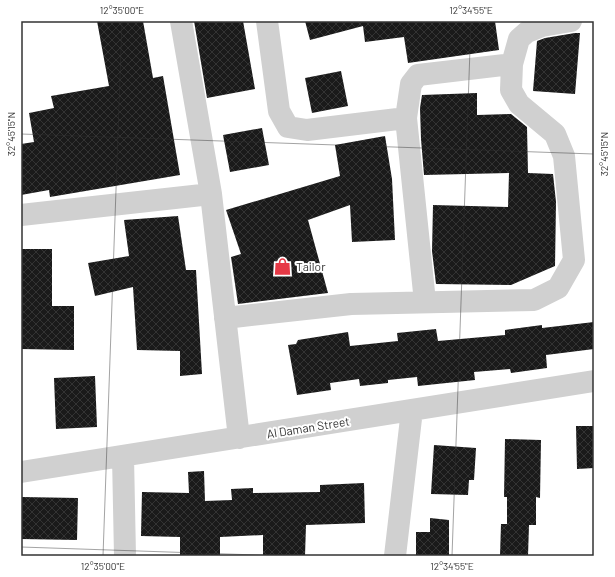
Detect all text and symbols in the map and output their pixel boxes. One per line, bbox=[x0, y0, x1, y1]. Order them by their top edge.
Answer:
text: 12°35'00"E bbox=[100, 4, 144, 16]
text: 12°34'55"E bbox=[449, 4, 493, 16]
text: 32°45'15"N bbox=[5, 112, 17, 156]
text: 32°45'15"N bbox=[598, 132, 610, 176]
shop icon: Tailor bbox=[273, 256, 293, 276]
place label: Tailor bbox=[296, 259, 326, 273]
street label: Al Daman Street bbox=[266, 414, 350, 440]
text: 12°35'00"E bbox=[81, 560, 125, 572]
text: 12°34'55"E bbox=[430, 560, 474, 572]

